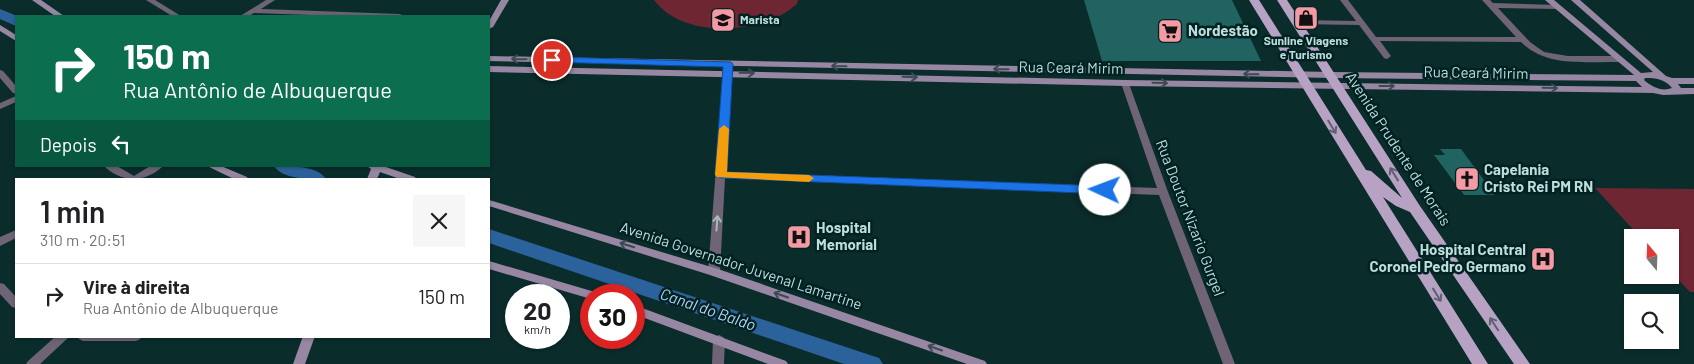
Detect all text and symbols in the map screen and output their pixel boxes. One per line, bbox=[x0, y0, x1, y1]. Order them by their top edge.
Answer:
shop icon: Sunline Viagens e Turismo bbox=[1293, 5, 1319, 31]
school or university icon: Marista bbox=[710, 7, 736, 33]
place label: Marista bbox=[740, 12, 779, 26]
supermarket icon: Nordestão bbox=[1157, 18, 1183, 44]
place label: Nordestão bbox=[1188, 21, 1258, 39]
place label: Sunline Viagens e Turismo bbox=[1264, 33, 1348, 61]
text: 150 m bbox=[123, 34, 210, 76]
icon: right bbox=[40, 35, 105, 100]
pin bbox=[531, 39, 573, 81]
icon: arrive bbox=[538, 46, 566, 74]
one-way arrow bbox=[511, 54, 528, 64]
street label: Rua Ceará Mirim bbox=[1018, 57, 1124, 77]
one-way arrow bbox=[831, 61, 847, 71]
street label: Rua Ceará Mirim bbox=[1423, 62, 1529, 82]
one-way arrow bbox=[993, 65, 1009, 74]
one-way arrow bbox=[739, 68, 755, 78]
street label: Avenida Prudente de Morais bbox=[1342, 68, 1455, 229]
one-way arrow bbox=[1243, 69, 1260, 79]
one-way arrow bbox=[902, 72, 918, 82]
text: Rua Antônio de Albuquerque bbox=[123, 76, 392, 102]
one-way arrow bbox=[1152, 78, 1168, 88]
one-way arrow bbox=[1378, 81, 1395, 91]
one-way arrow bbox=[1541, 83, 1557, 93]
one-way arrow bbox=[1328, 120, 1338, 134]
icon: left bbox=[107, 130, 135, 158]
text: Depois bbox=[40, 133, 97, 156]
street label: Rua Doutor Nizario Gurgel bbox=[1153, 137, 1229, 298]
place label: Capelania Cristo Rei PM RN bbox=[1484, 160, 1593, 195]
position arrow bbox=[1078, 163, 1130, 215]
church icon: Capelania Cristo Rei PM RN bbox=[1454, 166, 1480, 192]
one-way arrow bbox=[1388, 168, 1398, 182]
text: 1 min bbox=[40, 193, 105, 229]
button: close bbox=[413, 195, 465, 247]
one-way arrow bbox=[713, 215, 722, 231]
street label: Avenida Governador Juvenal Lamartine bbox=[618, 217, 865, 313]
place label: Hospital Memorial bbox=[816, 218, 877, 253]
hospital icon: Hospital Memorial bbox=[786, 224, 812, 250]
north arrow bbox=[1624, 229, 1679, 284]
map controls bbox=[1624, 229, 1679, 349]
text: 310 m · 20:51 bbox=[40, 230, 125, 249]
one-way arrow bbox=[619, 240, 635, 249]
place label: Hospital Central Coronel Pedro Germano bbox=[1369, 240, 1526, 275]
hospital icon: Hospital Central Coronel Pedro Germano bbox=[1530, 246, 1556, 272]
text: Vire à direita bbox=[83, 275, 190, 298]
icon: right bbox=[40, 282, 68, 310]
water label: Canal do Baldo bbox=[658, 283, 758, 334]
speed limit sign: 30 bbox=[580, 284, 645, 349]
text: 150 m bbox=[418, 285, 465, 308]
one-way arrow bbox=[1432, 287, 1442, 301]
one-way arrow bbox=[774, 290, 789, 299]
button: search bbox=[1624, 294, 1679, 349]
text: 20 bbox=[523, 295, 552, 325]
text: Rua Antônio de Albuquerque bbox=[83, 298, 279, 317]
one-way arrow bbox=[1489, 317, 1499, 331]
text: km/h bbox=[524, 322, 551, 336]
one-way arrow bbox=[927, 343, 943, 352]

